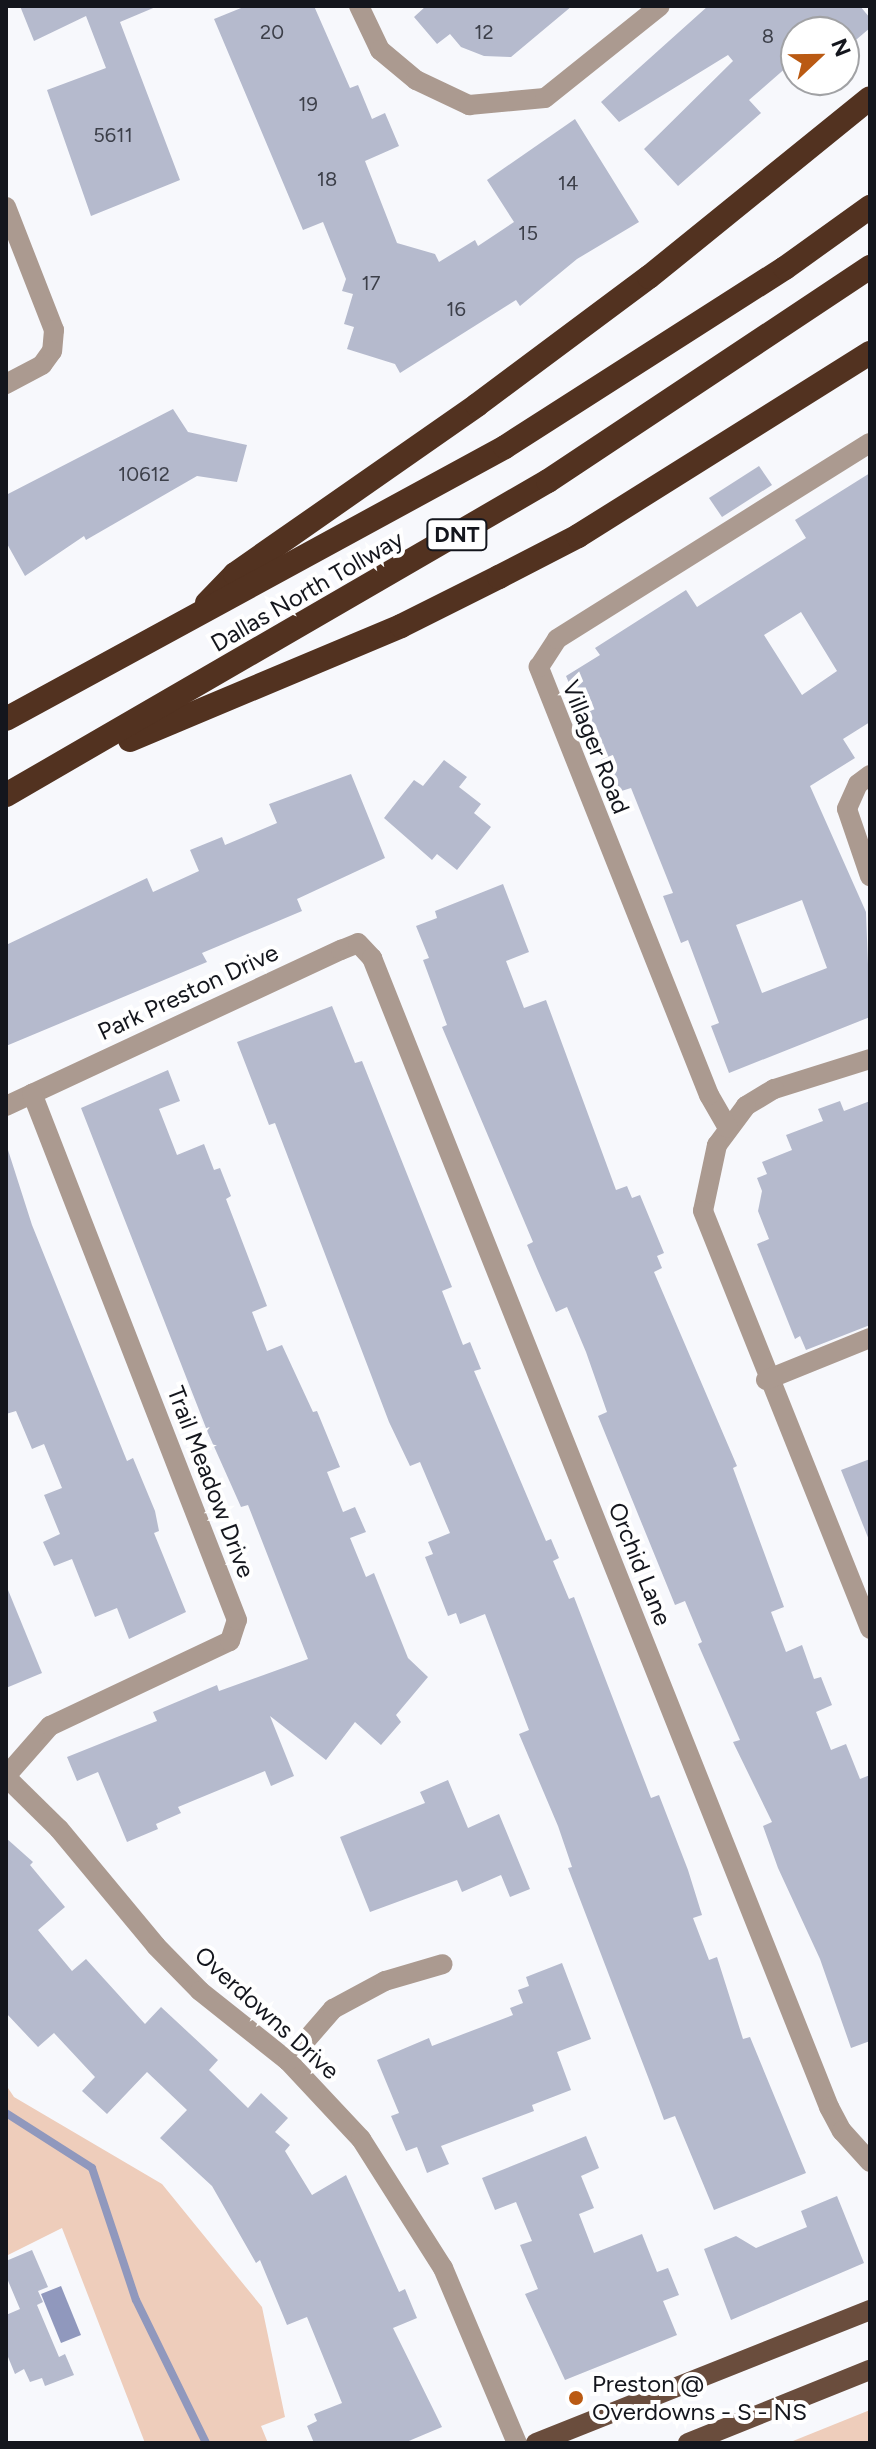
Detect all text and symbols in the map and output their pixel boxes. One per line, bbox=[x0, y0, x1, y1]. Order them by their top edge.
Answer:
north arrow bbox=[780, 16, 860, 96]
house number: 20 bbox=[260, 20, 284, 44]
house number: 12 bbox=[474, 20, 494, 44]
house number: 8 bbox=[762, 24, 774, 48]
text: N bbox=[825, 35, 857, 61]
house number: 19 bbox=[298, 92, 318, 116]
house number: 5611 bbox=[93, 123, 133, 147]
house number: 18 bbox=[317, 167, 337, 191]
house number: 14 bbox=[558, 171, 578, 195]
house number: 15 bbox=[518, 221, 538, 245]
house number: 17 bbox=[362, 271, 380, 295]
house number: 16 bbox=[446, 297, 466, 321]
house number: 10612 bbox=[118, 462, 170, 486]
road number: DNT bbox=[425, 517, 489, 553]
street label: Dallas North Tollway bbox=[206, 524, 408, 658]
street label: Villager Road bbox=[556, 676, 636, 818]
street label: Park Preston Drive bbox=[93, 938, 283, 1046]
street label: Trail Meadow Drive bbox=[161, 1382, 261, 1582]
street label: Orchid Lane bbox=[602, 1498, 678, 1630]
street label: Overdowns Drive bbox=[189, 1941, 345, 2085]
place label: Preston @ Overdowns - S - NS bbox=[592, 2370, 807, 2426]
marker: Preston @ Overdowns - S - NS bbox=[567, 2389, 585, 2407]

